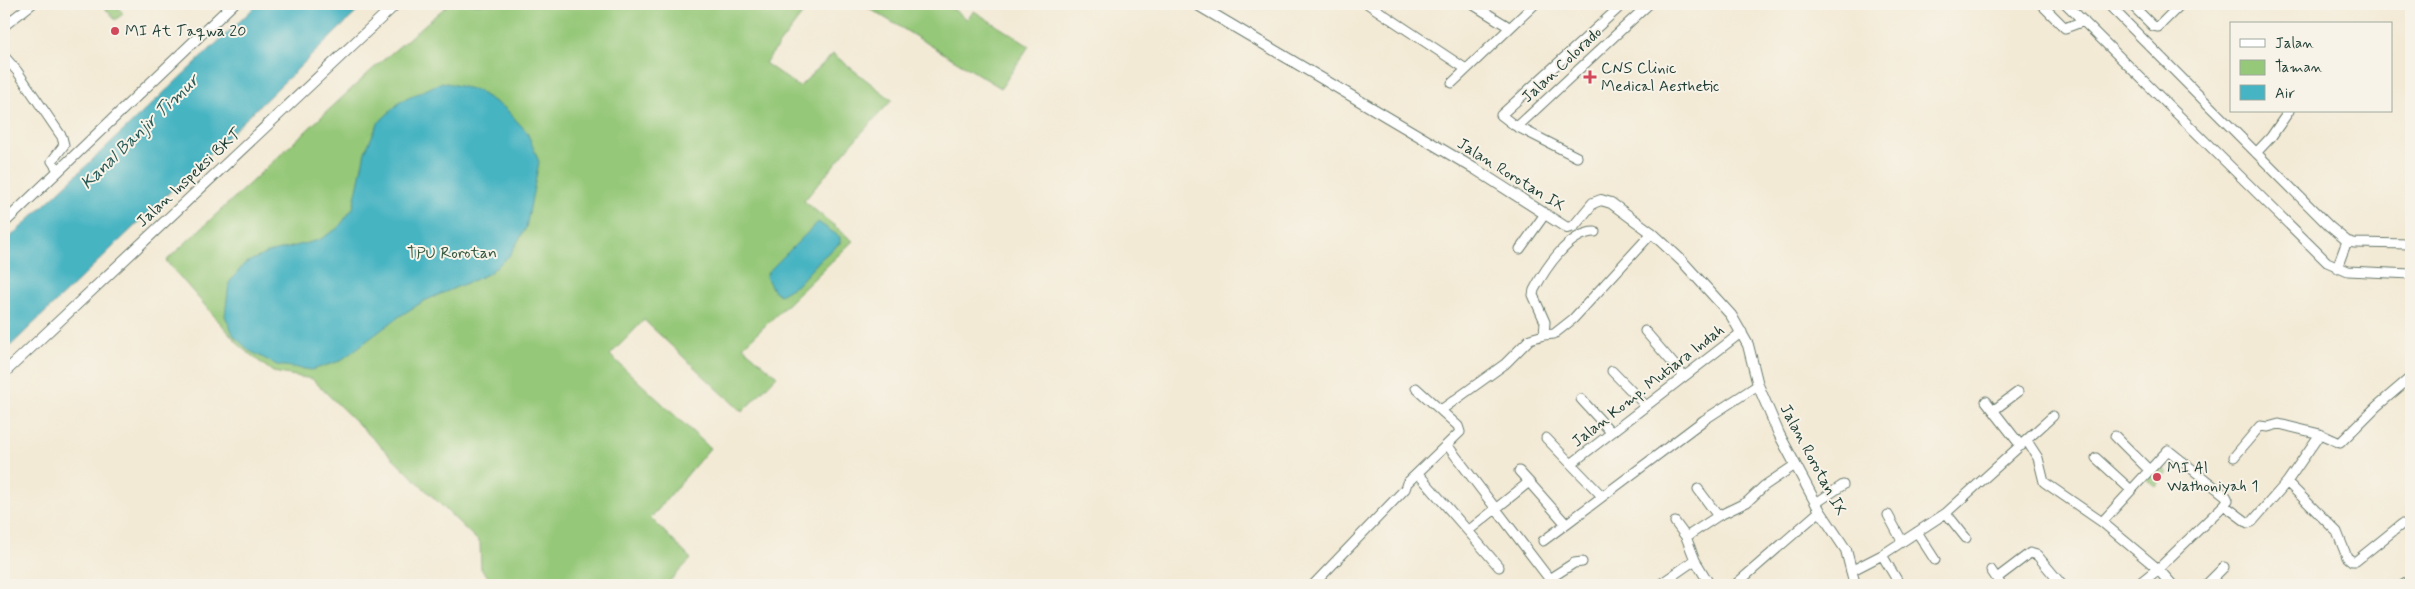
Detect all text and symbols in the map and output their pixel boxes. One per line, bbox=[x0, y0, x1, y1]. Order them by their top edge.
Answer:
place label: MI At Taqwa 20 bbox=[125, 21, 246, 42]
street label: Jalan Colorado bbox=[1517, 22, 1607, 108]
legend bbox=[2230, 22, 2392, 112]
marker: MI At Taqwa 20 bbox=[109, 25, 121, 37]
text: Jalan bbox=[2275, 34, 2314, 54]
place label: CNS Clinic Medical Aesthetic bbox=[1601, 58, 1720, 97]
text: Taman bbox=[2275, 58, 2323, 78]
water label: Kanal Banjir Timur bbox=[75, 67, 206, 195]
marker: CNS Clinic Medical Aesthetic bbox=[1583, 70, 1597, 84]
text: Air bbox=[2275, 84, 2295, 104]
street label: Jalan Inspeksi BKT bbox=[132, 123, 247, 232]
street label: Jalan Rorotan IX bbox=[1453, 133, 1569, 217]
park label: TPU Rorotan bbox=[407, 243, 497, 264]
street label: Jalan Komp. Mutiara Indah bbox=[1567, 320, 1729, 452]
street label: Jalan Rorotan IX bbox=[1775, 400, 1851, 520]
place label: MI Al Wathoniyah 1 bbox=[2167, 458, 2258, 497]
marker: MI Al Wathoniyah 1 bbox=[2151, 471, 2163, 483]

